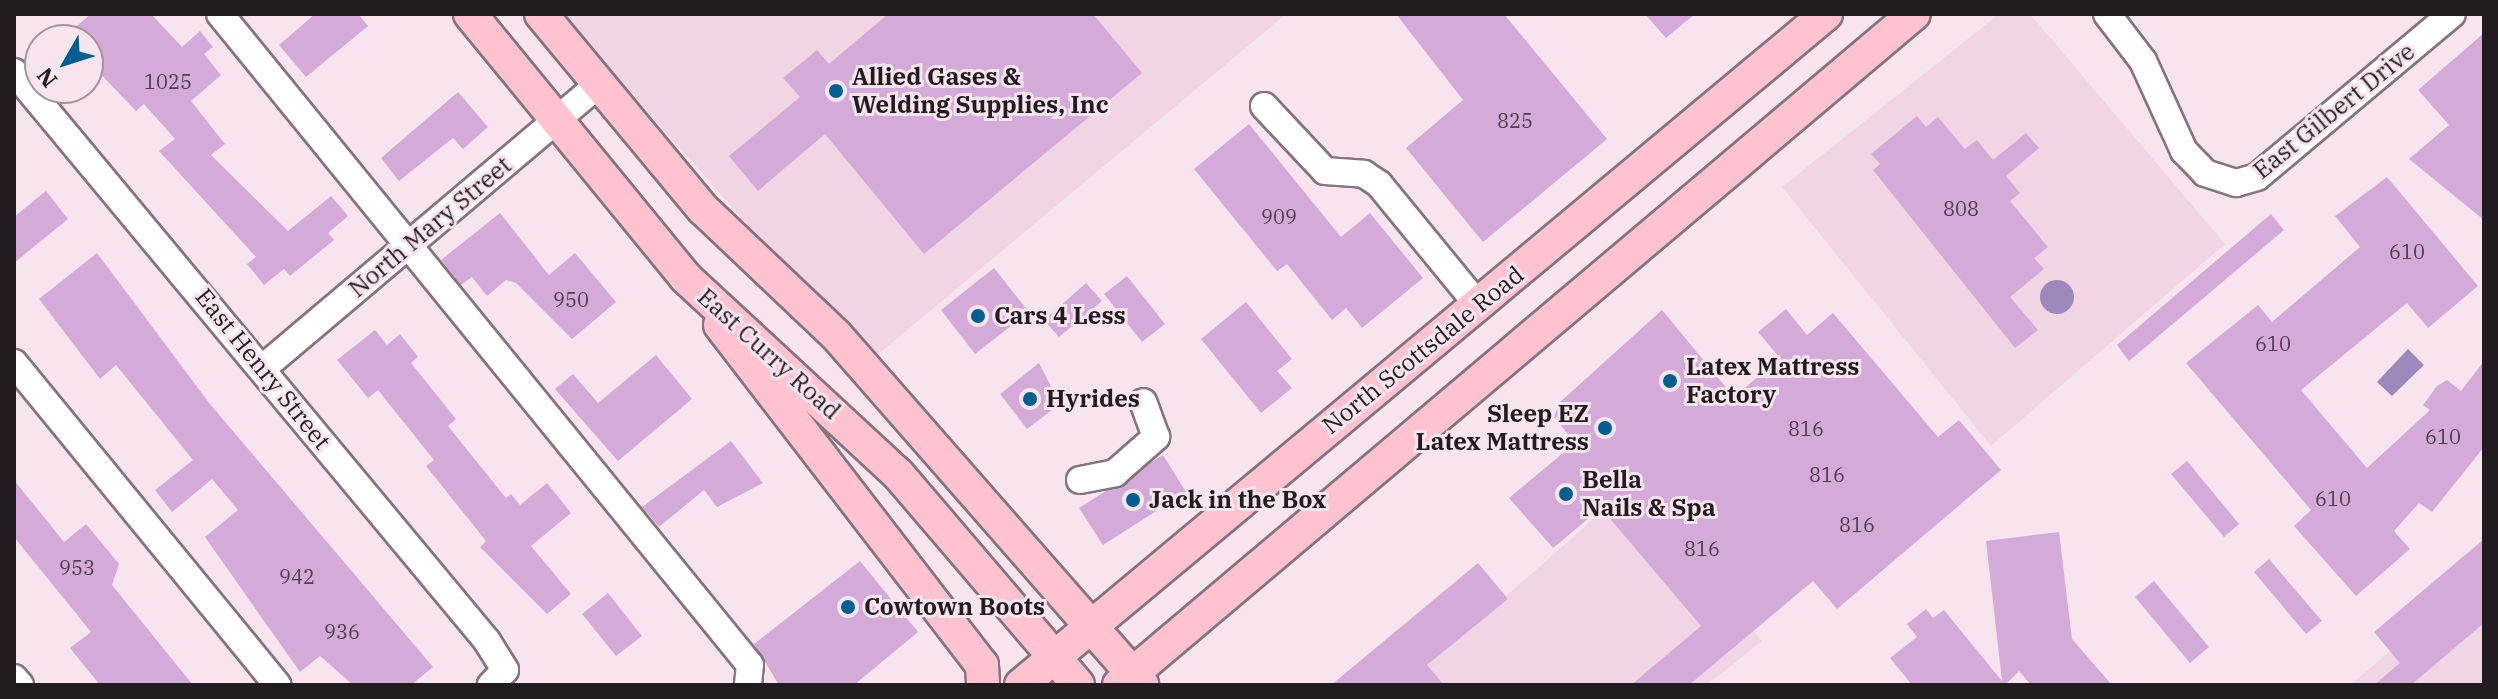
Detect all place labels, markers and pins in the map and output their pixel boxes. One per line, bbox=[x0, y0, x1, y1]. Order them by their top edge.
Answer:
place label: Allied Gases & Welding Supplies, Inc bbox=[852, 63, 1109, 119]
marker: Allied Gases & Welding Supplies, Inc bbox=[827, 82, 845, 100]
place label: Cars 4 Less bbox=[994, 302, 1126, 330]
marker: Cars 4 Less bbox=[969, 307, 987, 325]
place label: Latex Mattress Factory bbox=[1686, 353, 1859, 409]
marker: Latex Mattress Factory bbox=[1661, 372, 1679, 390]
place label: Hyrides bbox=[1046, 385, 1140, 413]
marker: Hyrides bbox=[1021, 390, 1039, 408]
place label: Sleep EZ Latex Mattress bbox=[1416, 400, 1589, 456]
marker: Sleep EZ Latex Mattress bbox=[1596, 419, 1614, 437]
place label: Bella Nails & Spa bbox=[1582, 466, 1716, 522]
marker: Bella Nails & Spa bbox=[1557, 485, 1575, 503]
place label: Jack in the Box bbox=[1149, 486, 1326, 514]
marker: Jack in the Box bbox=[1124, 491, 1142, 509]
place label: Cowtown Boots bbox=[864, 593, 1045, 621]
marker: Cowtown Boots bbox=[839, 598, 857, 616]

